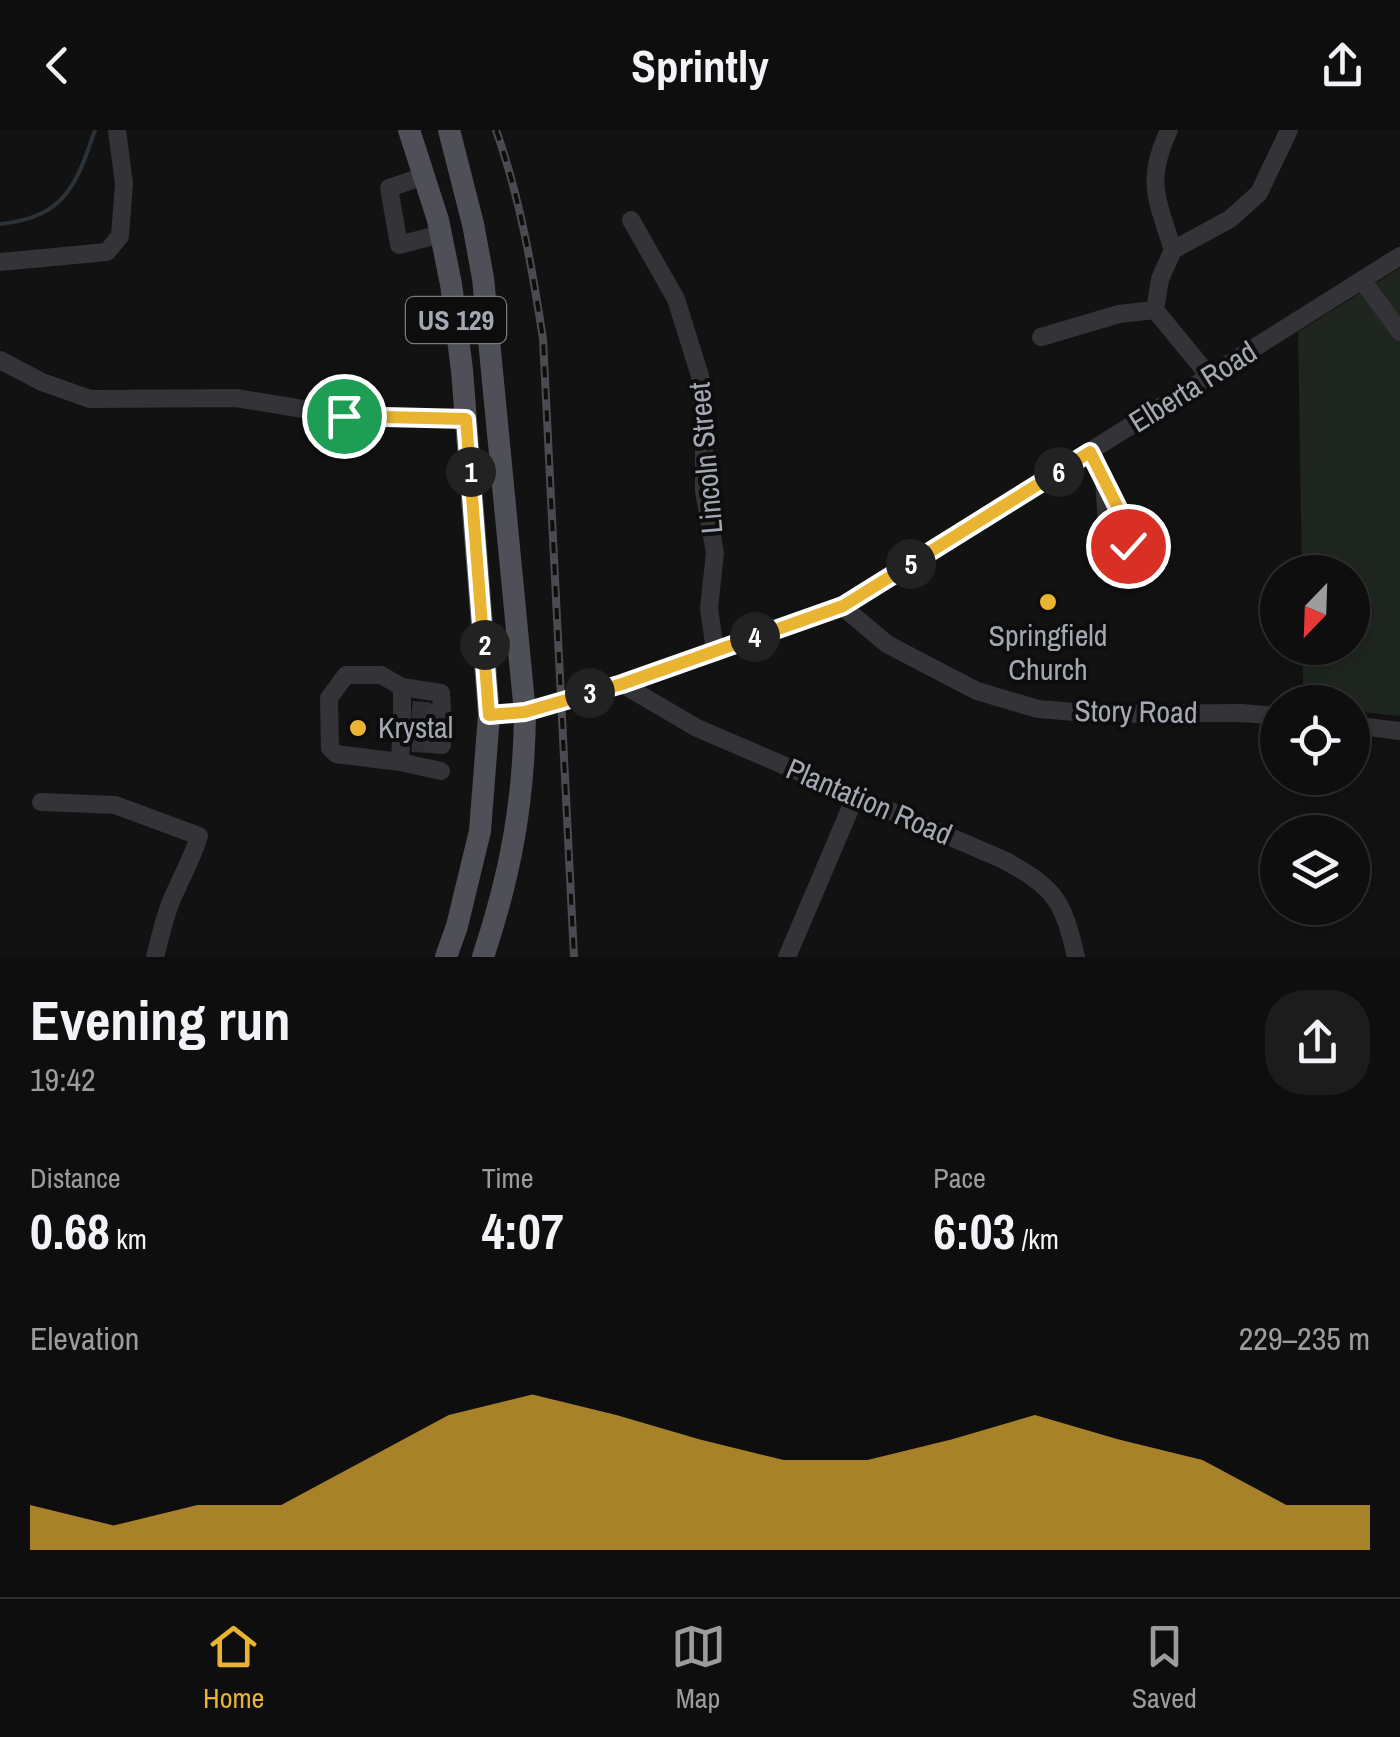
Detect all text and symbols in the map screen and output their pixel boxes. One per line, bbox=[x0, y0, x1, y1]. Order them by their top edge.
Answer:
text: Sprintly bbox=[631, 35, 769, 96]
icon: back bbox=[30, 38, 85, 93]
icon: share bbox=[1315, 38, 1370, 93]
road number: US 129 bbox=[406, 297, 506, 343]
street label: Elberta Road bbox=[1121, 331, 1264, 441]
pin bbox=[302, 374, 387, 459]
street label: Lincoln Street bbox=[678, 381, 732, 535]
icon: arrive bbox=[317, 389, 372, 444]
pin: 1 bbox=[446, 447, 496, 497]
pin: 6 bbox=[1034, 447, 1084, 497]
text: 1 bbox=[465, 453, 477, 491]
text: 6 bbox=[1053, 453, 1065, 491]
pin bbox=[1086, 504, 1171, 589]
icon: check bbox=[1101, 519, 1156, 574]
pin: 5 bbox=[886, 539, 936, 589]
text: 5 bbox=[905, 545, 917, 583]
north arrow bbox=[1260, 555, 1370, 665]
map controls bbox=[1260, 555, 1370, 925]
marker: Springfield Church bbox=[1037, 591, 1059, 613]
pin: 4 bbox=[730, 612, 780, 662]
place label: Springfield Church bbox=[989, 615, 1107, 689]
text: 4 bbox=[749, 618, 761, 656]
pin: 2 bbox=[460, 620, 510, 670]
text: 2 bbox=[479, 626, 491, 664]
pin: 3 bbox=[565, 668, 615, 718]
text: 3 bbox=[584, 674, 596, 712]
button: locate bbox=[1260, 685, 1370, 795]
street label: Story Road bbox=[1074, 690, 1198, 732]
place label: Krystal bbox=[378, 707, 453, 747]
marker: Krystal bbox=[347, 717, 369, 739]
street label: Plantation Road bbox=[780, 748, 958, 854]
button: layers bbox=[1260, 815, 1370, 925]
text: Evening run bbox=[30, 983, 291, 1057]
button: share bbox=[1265, 990, 1370, 1095]
text: 19:42 bbox=[30, 1058, 96, 1101]
text: Distance bbox=[30, 1159, 121, 1197]
text: Time bbox=[482, 1159, 533, 1197]
text: Pace bbox=[933, 1159, 986, 1197]
text: 0.68 bbox=[30, 1197, 110, 1265]
text: 4:07 bbox=[482, 1197, 564, 1265]
text: 6:03 bbox=[933, 1197, 1015, 1265]
text: km bbox=[110, 1220, 147, 1258]
text: /km bbox=[1015, 1220, 1059, 1258]
text: Elevation bbox=[30, 1317, 139, 1360]
text: 229–235 m bbox=[1239, 1317, 1370, 1360]
tab: Home bbox=[203, 1619, 264, 1717]
tab: Map bbox=[671, 1619, 726, 1717]
tab: Saved bbox=[1132, 1619, 1197, 1717]

